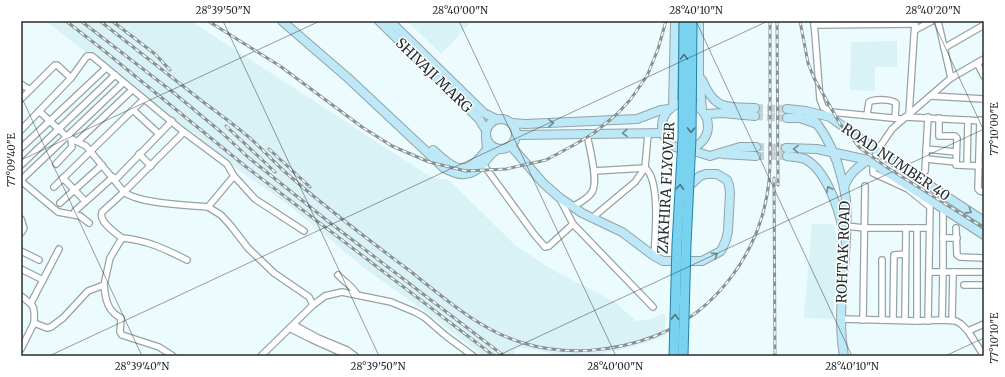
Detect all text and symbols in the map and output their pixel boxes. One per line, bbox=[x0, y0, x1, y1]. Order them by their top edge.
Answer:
text: 28°39'50"N bbox=[196, 4, 251, 17]
text: 28°40'00"N bbox=[432, 4, 488, 17]
text: 28°40'10"N bbox=[669, 4, 723, 17]
text: 28°40'20"N bbox=[905, 4, 961, 17]
street label: SHIVAJI MARG bbox=[392, 34, 476, 116]
one-way arrow bbox=[680, 54, 688, 60]
text: 77°10'00"E bbox=[988, 102, 1001, 156]
one-way arrow bbox=[548, 119, 554, 127]
street label: ROAD NUMBER 40 bbox=[838, 119, 954, 205]
street label: ZAKHIRA FLYOVER bbox=[654, 121, 678, 254]
one-way arrow bbox=[687, 127, 695, 133]
one-way arrow bbox=[622, 129, 628, 137]
text: 77°09'40"E bbox=[5, 133, 18, 187]
one-way arrow bbox=[793, 144, 799, 153]
one-way arrow bbox=[676, 184, 684, 190]
one-way arrow bbox=[826, 186, 834, 194]
street label: ROHTAK ROAD bbox=[832, 200, 854, 304]
one-way arrow bbox=[965, 206, 972, 214]
one-way arrow bbox=[711, 252, 718, 259]
text: 77°10'10"E bbox=[988, 312, 1001, 363]
one-way arrow bbox=[671, 314, 679, 320]
text: 28°39'40"N bbox=[115, 360, 169, 373]
text: 28°39'50"N bbox=[351, 360, 406, 373]
text: 28°40'00"N bbox=[587, 360, 643, 373]
text: 28°40'10"N bbox=[825, 360, 879, 373]

